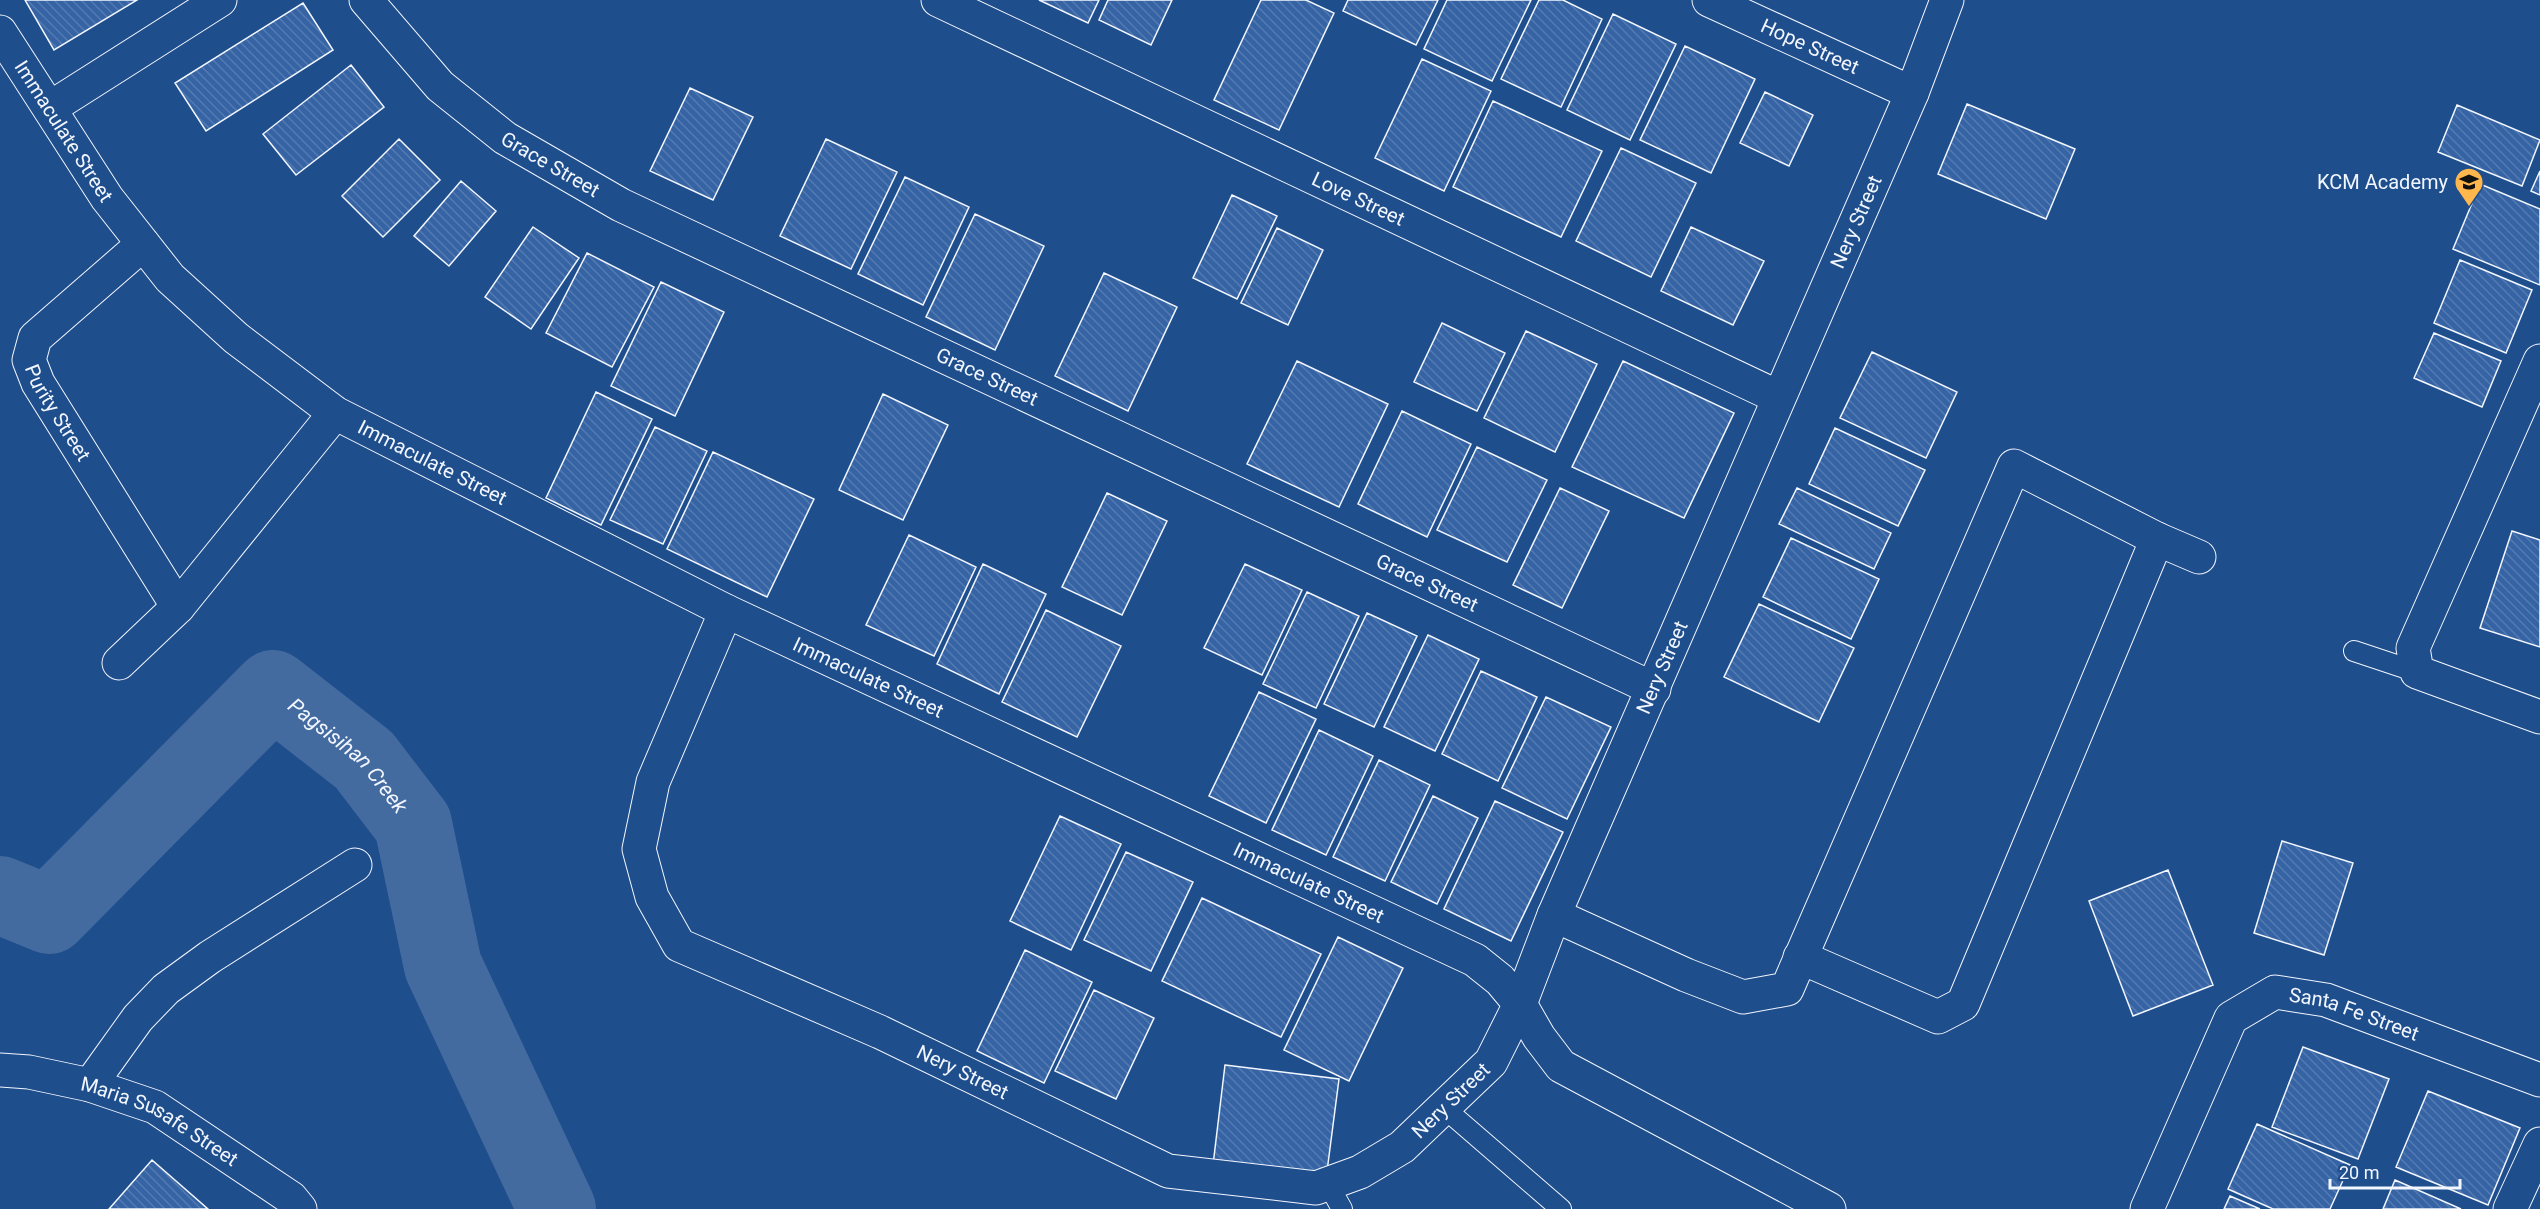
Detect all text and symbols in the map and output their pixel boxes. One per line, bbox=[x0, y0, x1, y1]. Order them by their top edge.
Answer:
street label: Hope Street bbox=[1757, 13, 1863, 79]
street label: Immaculate Street bbox=[10, 56, 118, 206]
street label: Grace Street bbox=[497, 126, 604, 202]
street label: Love Street bbox=[1308, 166, 1409, 231]
school or university icon: KCM Academy bbox=[2453, 166, 2485, 208]
place label: KCM Academy bbox=[2317, 170, 2449, 194]
street label: Nery Street bbox=[1825, 172, 1887, 272]
street label: Grace Street bbox=[932, 342, 1042, 411]
street label: Purity Street bbox=[20, 361, 96, 466]
street label: Immaculate Street bbox=[354, 415, 511, 510]
street label: Grace Street bbox=[1372, 549, 1482, 617]
street label: Nery Street bbox=[1631, 617, 1693, 718]
street label: Immaculate Street bbox=[789, 632, 948, 723]
water label: Pagsisihan Creek bbox=[283, 693, 413, 819]
street label: Immaculate Street bbox=[1230, 837, 1388, 928]
street label: Santa Fe Street bbox=[2287, 982, 2422, 1046]
street label: Nery Street bbox=[913, 1040, 1012, 1104]
street label: Nery Street bbox=[1407, 1058, 1495, 1143]
street label: Maria Susafe Street bbox=[79, 1071, 243, 1171]
scale bar bbox=[2330, 1152, 2460, 1190]
text: 20 m bbox=[2339, 1162, 2379, 1183]

